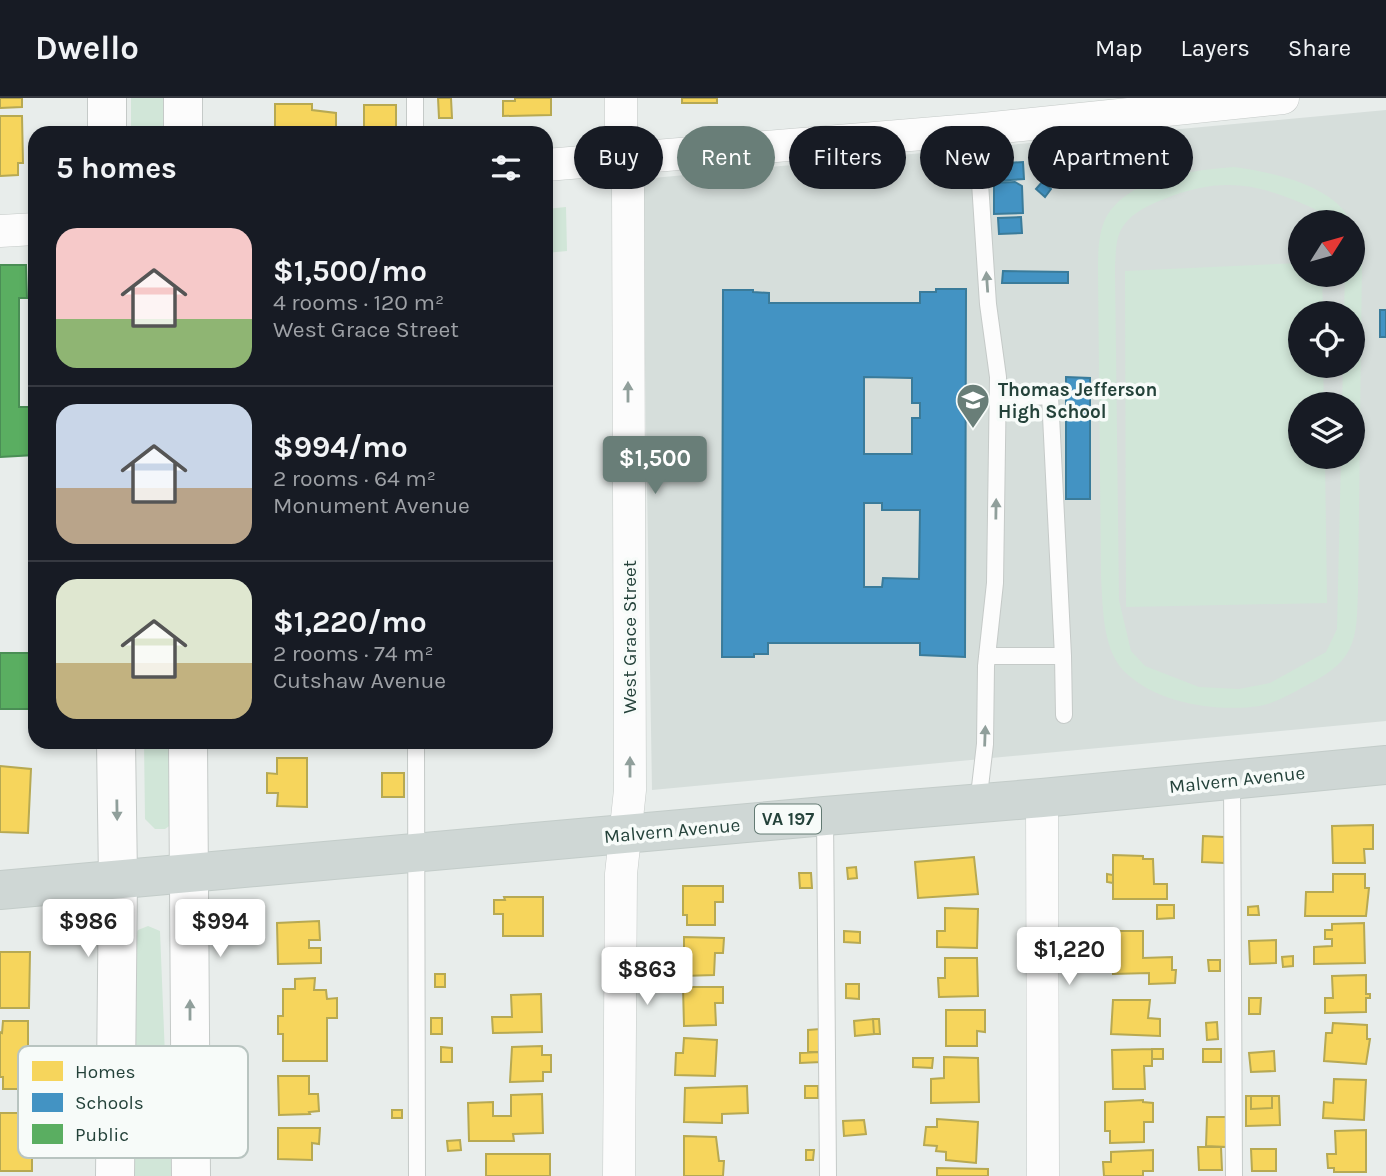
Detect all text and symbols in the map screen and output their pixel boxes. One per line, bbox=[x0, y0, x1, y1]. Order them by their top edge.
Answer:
text: Dwello bbox=[35, 29, 139, 67]
text: Map bbox=[1095, 34, 1143, 62]
text: Layers bbox=[1181, 34, 1250, 62]
text: Share bbox=[1288, 34, 1351, 62]
chip: Buy bbox=[574, 126, 663, 189]
chip: Rent bbox=[677, 126, 775, 189]
chip: Filters bbox=[789, 126, 906, 189]
chip: New bbox=[920, 126, 1014, 189]
chip: Apartment bbox=[1028, 126, 1193, 189]
icon: filters bbox=[487, 149, 525, 187]
text: 5 homes bbox=[56, 150, 177, 186]
north arrow bbox=[1288, 210, 1365, 287]
map controls bbox=[1288, 210, 1365, 469]
text: $1,500/mo bbox=[273, 253, 427, 289]
icon: home bbox=[112, 256, 196, 340]
one-way arrow bbox=[981, 271, 992, 293]
text: 4 rooms · 120 m² bbox=[273, 289, 444, 316]
button: locate bbox=[1288, 301, 1365, 378]
text: West Grace Street bbox=[273, 316, 459, 343]
place label: Thomas Jefferson High School bbox=[998, 379, 1157, 423]
one-way arrow bbox=[622, 381, 634, 403]
school or university icon: Thomas Jefferson High School bbox=[954, 381, 992, 430]
button: layers bbox=[1288, 392, 1365, 469]
text: $994/mo bbox=[273, 429, 408, 465]
icon: home bbox=[112, 432, 196, 516]
pin: $1,500 bbox=[598, 436, 712, 496]
text: $1,500 bbox=[619, 445, 691, 472]
text: 2 rooms · 64 m² bbox=[273, 465, 436, 492]
text: Monument Avenue bbox=[273, 492, 470, 519]
one-way arrow bbox=[990, 498, 1002, 520]
street label: West Grace Street bbox=[619, 560, 641, 714]
text: $1,220/mo bbox=[273, 604, 427, 640]
icon: home bbox=[112, 607, 196, 691]
text: 2 rooms · 74 m² bbox=[273, 640, 434, 667]
text: Cutshaw Avenue bbox=[273, 667, 446, 694]
one-way arrow bbox=[979, 725, 990, 747]
one-way arrow bbox=[624, 755, 635, 777]
street label: Malvern Avenue bbox=[1168, 762, 1306, 798]
one-way arrow bbox=[111, 799, 123, 821]
road number: VA 197 bbox=[755, 804, 821, 834]
street label: Malvern Avenue bbox=[603, 814, 741, 848]
pin: $986 bbox=[47, 900, 129, 959]
pin: $994 bbox=[179, 900, 261, 959]
text: $986 bbox=[59, 908, 117, 935]
text: $994 bbox=[191, 908, 249, 935]
pin: $1,220 bbox=[1012, 928, 1126, 987]
text: $1,220 bbox=[1033, 936, 1105, 963]
pin: $863 bbox=[606, 948, 688, 1007]
text: $863 bbox=[618, 956, 676, 983]
one-way arrow bbox=[184, 999, 196, 1021]
legend bbox=[18, 1046, 248, 1158]
text: Homes bbox=[75, 1061, 136, 1083]
text: Schools bbox=[75, 1092, 144, 1114]
text: Public bbox=[75, 1124, 129, 1146]

